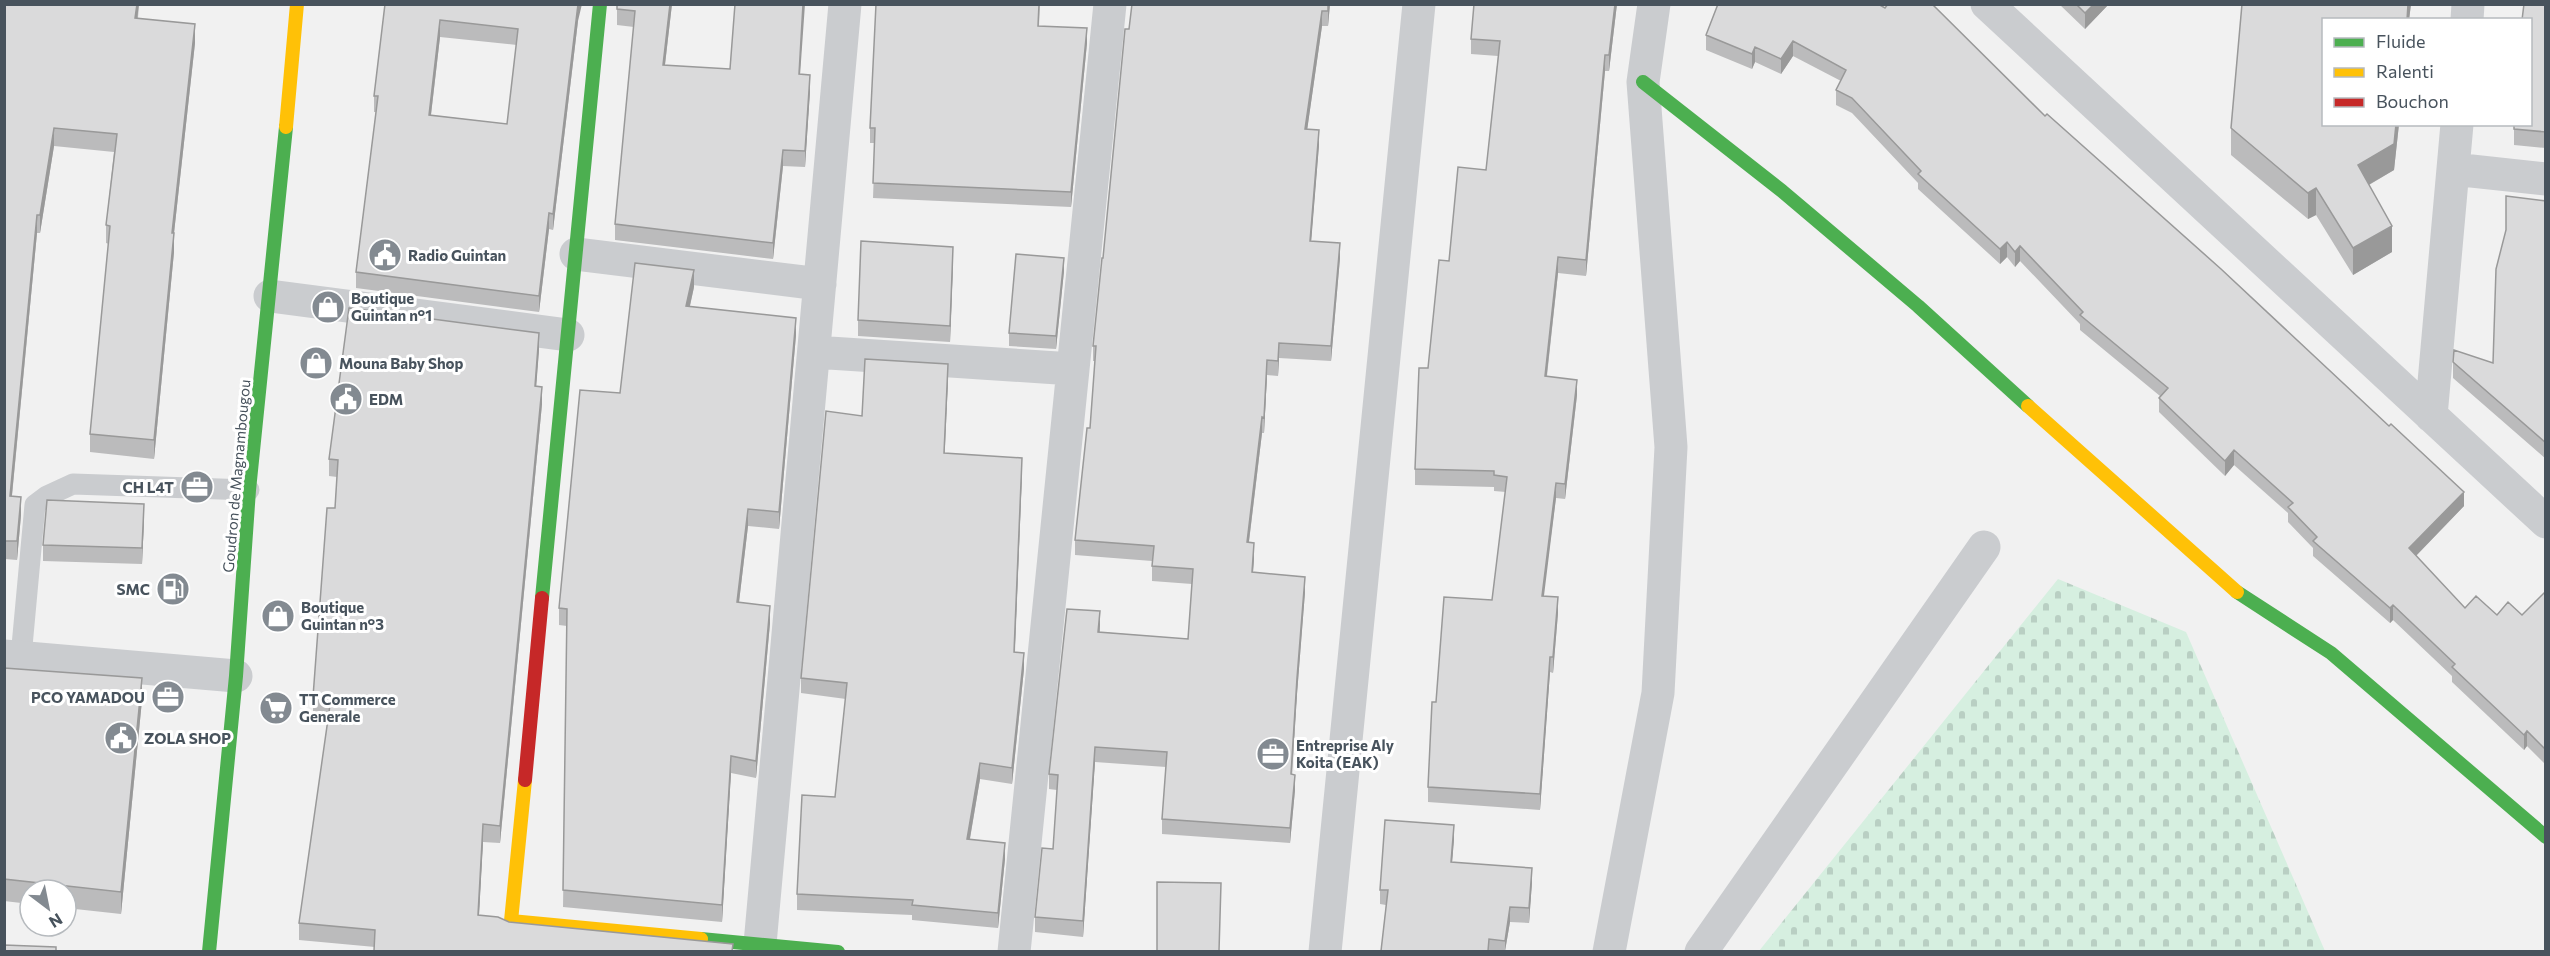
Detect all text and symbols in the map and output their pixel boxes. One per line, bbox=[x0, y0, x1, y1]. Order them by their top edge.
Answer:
legend bbox=[2322, 18, 2532, 126]
text: Fluide bbox=[2376, 30, 2425, 52]
text: Ralenti bbox=[2376, 60, 2434, 82]
text: Bouchon bbox=[2376, 90, 2449, 112]
public building icon: Radio Guintan bbox=[367, 237, 403, 273]
place label: Radio Guintan bbox=[408, 246, 506, 264]
shop icon: Boutique Guintan n°1 bbox=[310, 289, 346, 325]
place label: Boutique Guintan n°1 bbox=[351, 289, 432, 324]
shop icon: Mouna Baby Shop bbox=[298, 345, 334, 381]
place label: Mouna Baby Shop bbox=[339, 354, 464, 372]
street label: Goudron de Magnambougou bbox=[219, 379, 253, 573]
public building icon: EDM bbox=[328, 381, 364, 417]
place label: EDM bbox=[369, 390, 403, 408]
office icon: CH L4T bbox=[179, 469, 215, 505]
place label: CH L4T bbox=[123, 478, 174, 496]
fuel station icon: SMC bbox=[155, 571, 191, 607]
place label: SMC bbox=[117, 580, 150, 598]
shop icon: Boutique Guintan n°3 bbox=[260, 598, 296, 634]
place label: Boutique Guintan n°3 bbox=[301, 598, 384, 633]
office icon: PCO YAMADOU bbox=[150, 679, 186, 715]
place label: PCO YAMADOU bbox=[31, 688, 145, 706]
supermarket icon: TT Commerce Generale bbox=[258, 690, 294, 726]
place label: TT Commerce Generale bbox=[299, 690, 396, 725]
public building icon: ZOLA SHOP bbox=[103, 720, 139, 756]
place label: ZOLA SHOP bbox=[144, 729, 231, 747]
office icon: Entreprise Aly Koita (EAK) bbox=[1255, 736, 1291, 772]
place label: Entreprise Aly Koita (EAK) bbox=[1296, 736, 1395, 771]
north arrow bbox=[18, 878, 78, 938]
text: N bbox=[46, 910, 66, 932]

